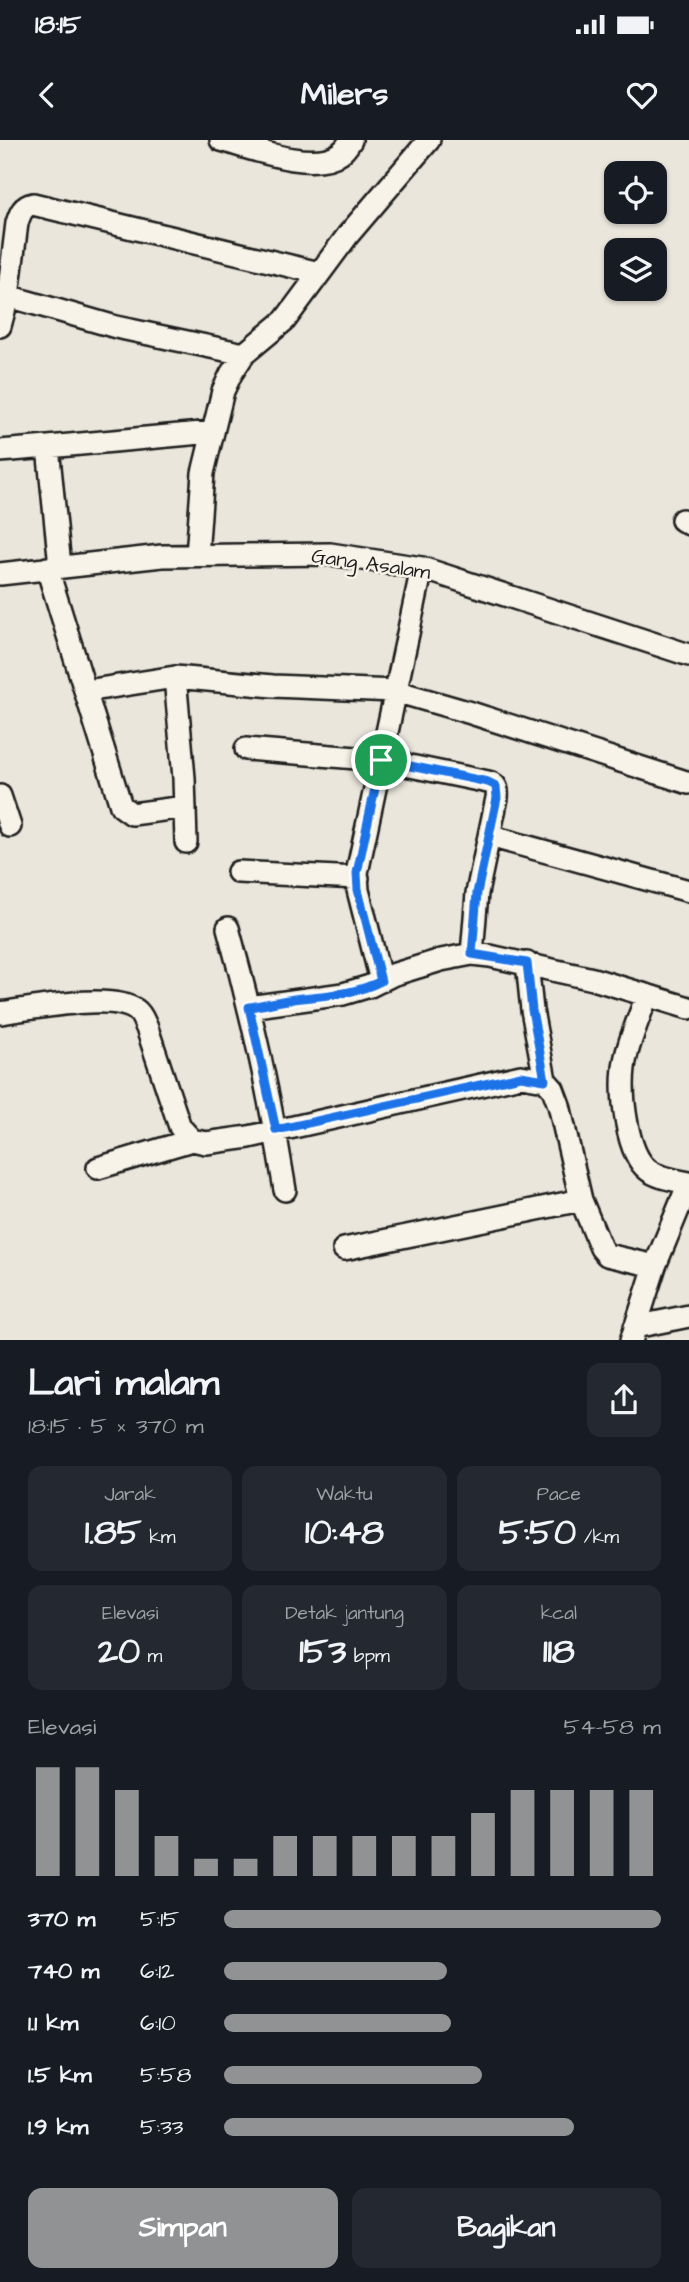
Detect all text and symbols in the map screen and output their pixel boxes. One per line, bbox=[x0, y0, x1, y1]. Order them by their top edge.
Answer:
text: 18:15 bbox=[35, 7, 81, 43]
text: Milers bbox=[301, 72, 388, 117]
icon: back bbox=[28, 76, 66, 114]
icon: heart bbox=[623, 76, 661, 114]
map controls bbox=[604, 161, 667, 301]
button: locate bbox=[604, 161, 667, 224]
button: layers bbox=[604, 238, 667, 301]
street label: Gang Asalam bbox=[309, 541, 433, 589]
pin bbox=[351, 730, 411, 790]
icon: arrive bbox=[362, 741, 400, 779]
text: Lari malam bbox=[28, 1358, 219, 1410]
button: share bbox=[587, 1363, 661, 1437]
text: 18:15 · 5 × 370 m bbox=[28, 1410, 204, 1442]
text: Jarak bbox=[104, 1481, 156, 1508]
text: Waktu bbox=[316, 1481, 373, 1508]
text: Pace bbox=[537, 1481, 581, 1508]
text: 1.85 bbox=[85, 1508, 142, 1557]
text: 10:48 bbox=[305, 1508, 384, 1557]
text: 5:50 bbox=[499, 1508, 576, 1557]
text: km bbox=[142, 1524, 176, 1551]
text: /km bbox=[576, 1524, 619, 1551]
text: Elevasi bbox=[102, 1600, 158, 1627]
text: Detak jantung bbox=[285, 1600, 404, 1627]
text: kcal bbox=[541, 1600, 577, 1627]
text: 20 bbox=[98, 1627, 140, 1676]
text: 153 bbox=[299, 1627, 346, 1676]
text: 118 bbox=[543, 1627, 575, 1676]
text: m bbox=[140, 1643, 162, 1670]
text: bpm bbox=[346, 1643, 390, 1670]
text: Elevasi bbox=[28, 1711, 96, 1743]
text: 54–58 m bbox=[564, 1711, 661, 1743]
text: 370 m bbox=[28, 1903, 95, 1935]
text: 5:15 bbox=[140, 1903, 179, 1935]
text: 740 m bbox=[28, 1955, 99, 1987]
text: 6:12 bbox=[140, 1955, 174, 1987]
text: 1.1 km bbox=[28, 2007, 78, 2039]
text: 6:10 bbox=[140, 2007, 176, 2039]
text: 1.5 km bbox=[28, 2059, 92, 2091]
text: 5:58 bbox=[140, 2059, 191, 2091]
text: 1.9 km bbox=[28, 2111, 89, 2143]
text: 5:33 bbox=[140, 2111, 184, 2143]
button: Simpan bbox=[28, 2188, 338, 2268]
button: Bagikan bbox=[352, 2188, 661, 2268]

